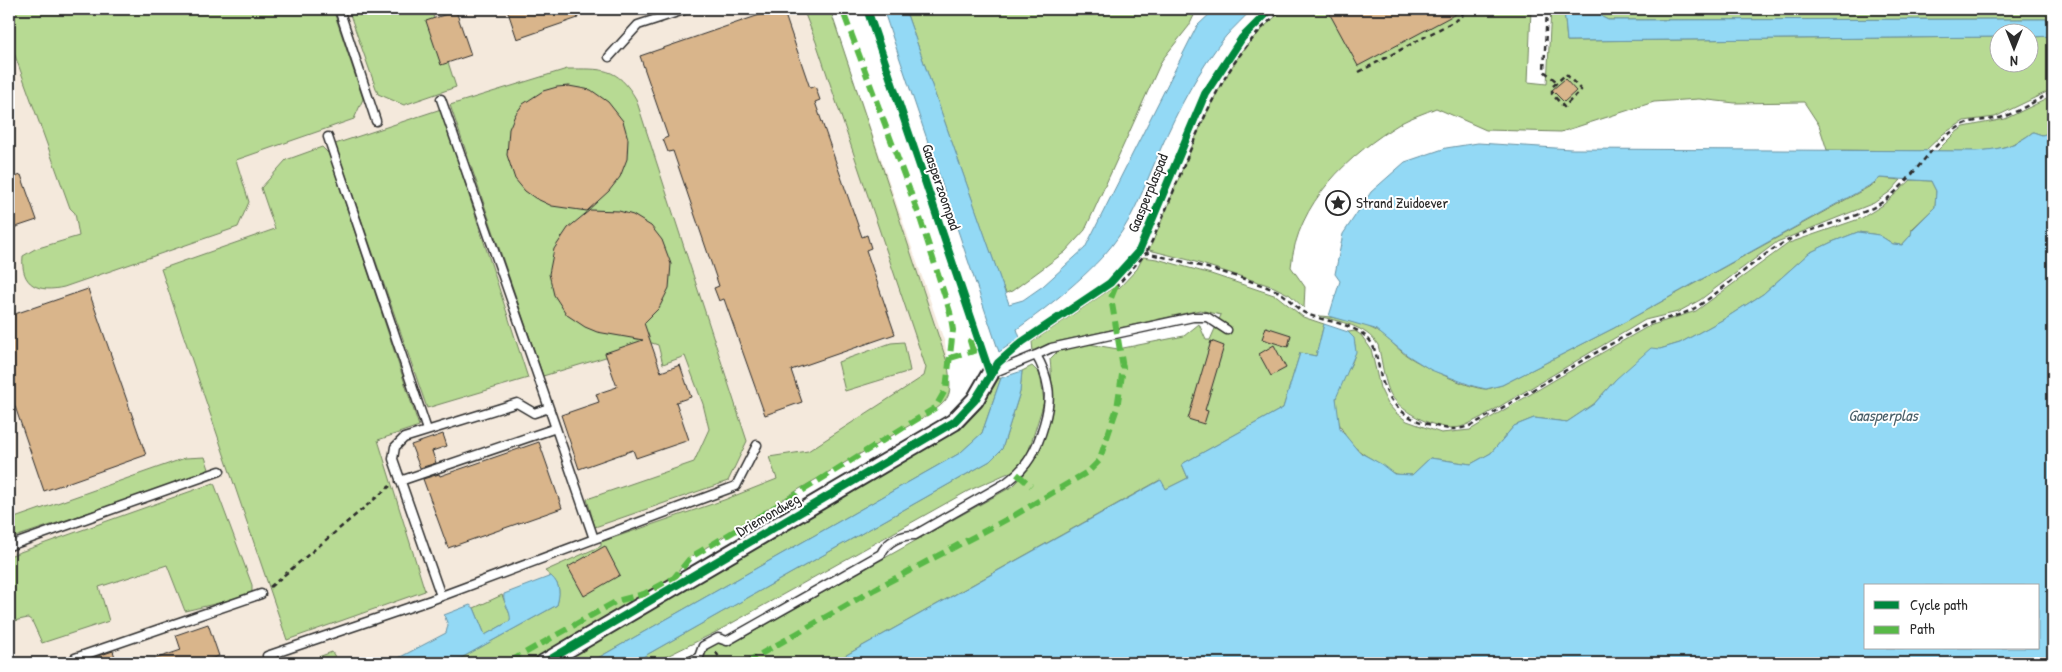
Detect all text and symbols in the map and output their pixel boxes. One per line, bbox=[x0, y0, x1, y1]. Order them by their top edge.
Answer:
north arrow bbox=[1990, 22, 2040, 72]
text: N bbox=[2010, 52, 2018, 71]
street label: Gaasperzoompad bbox=[917, 141, 966, 233]
street label: Gaasperplaspad bbox=[1122, 150, 1173, 235]
place icon: Strand Zuidoever bbox=[1325, 190, 1351, 216]
place label: Strand Zuidoever bbox=[1356, 192, 1449, 213]
water label: Gaasperplas bbox=[1848, 404, 1919, 426]
street label: Driemondweg bbox=[732, 488, 804, 541]
legend bbox=[1864, 584, 2040, 650]
text: Cycle path bbox=[1910, 594, 1968, 615]
text: Path bbox=[1910, 618, 1935, 639]

